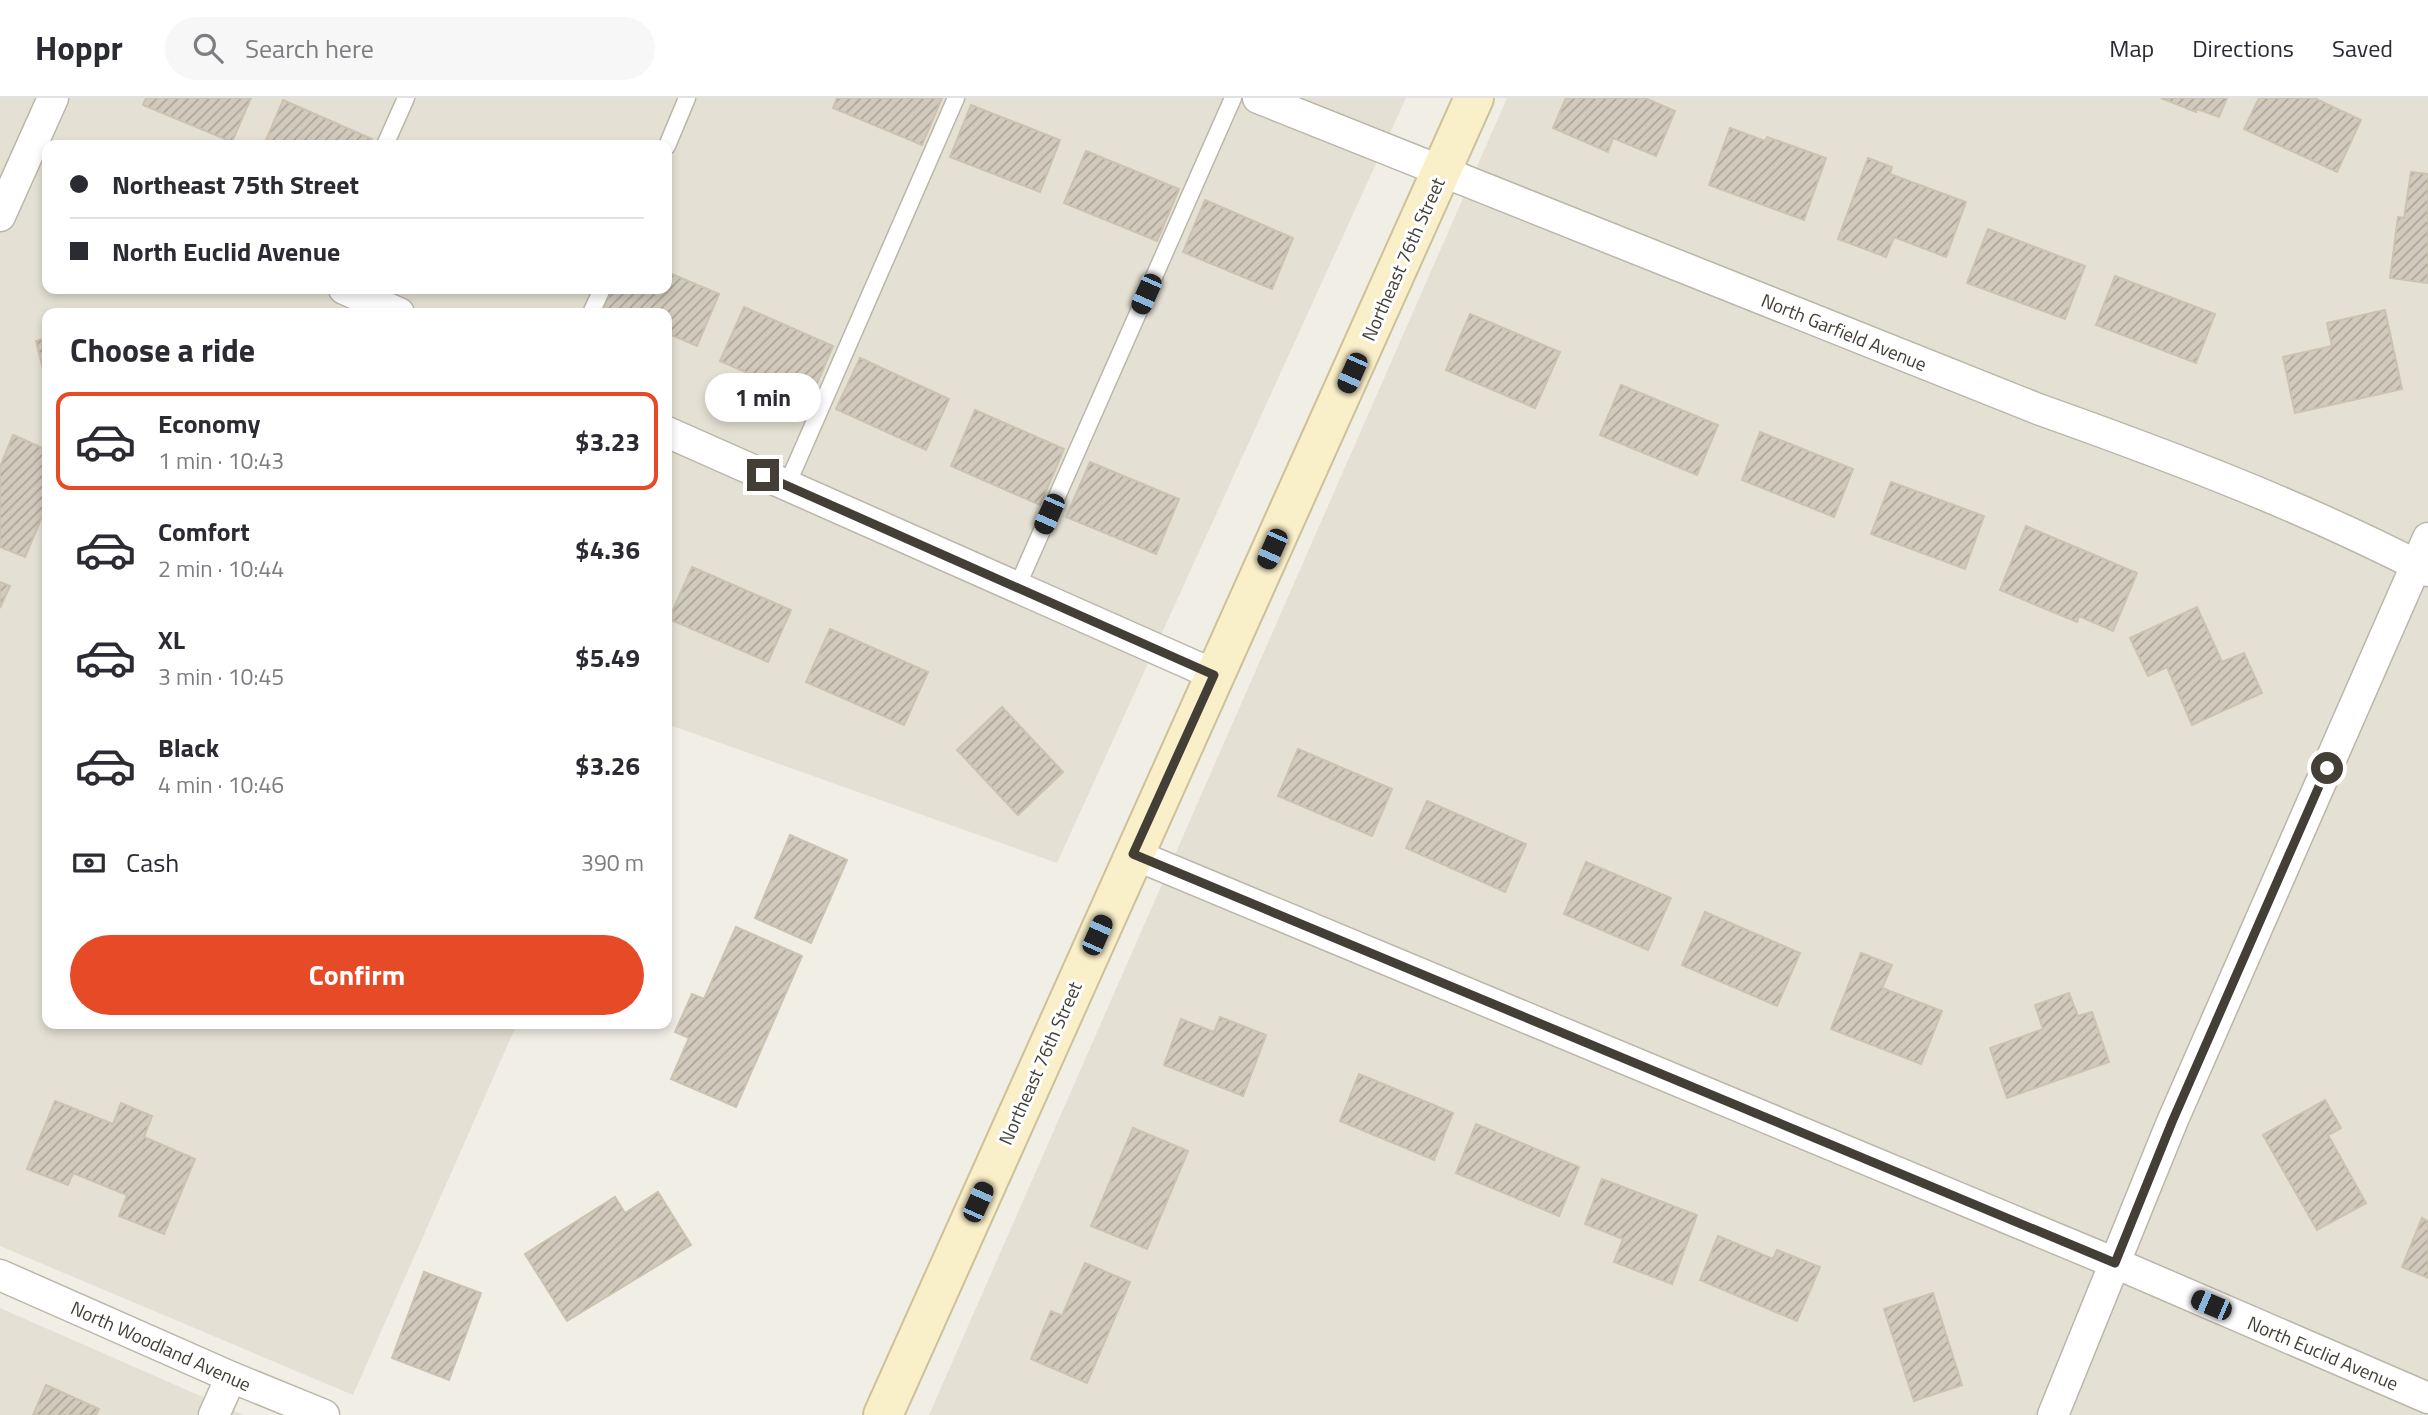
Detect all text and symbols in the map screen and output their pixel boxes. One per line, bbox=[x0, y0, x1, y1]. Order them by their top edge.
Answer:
search box bbox=[165, 17, 655, 80]
text: Hoppr bbox=[35, 23, 123, 73]
icon: search bbox=[189, 29, 227, 67]
text: Search here bbox=[245, 29, 374, 68]
text: Map bbox=[2109, 30, 2154, 66]
text: Directions bbox=[2192, 30, 2294, 66]
text: Saved bbox=[2332, 30, 2393, 66]
text: Northeast 75th Street bbox=[112, 165, 359, 204]
street label: Northeast 76th Street bbox=[1353, 172, 1452, 345]
text: North Euclid Avenue bbox=[112, 232, 340, 271]
car bbox=[1128, 271, 1165, 317]
street label: North Garfield Avenue bbox=[1757, 285, 1931, 378]
text: Choose a ride bbox=[70, 326, 255, 374]
car bbox=[1334, 350, 1371, 396]
callout: 1 min bbox=[705, 374, 821, 422]
text: 1 min bbox=[735, 380, 791, 415]
text: Economy bbox=[158, 404, 260, 443]
icon: car bbox=[74, 410, 137, 473]
text: $3.23 bbox=[575, 422, 640, 461]
text: 1 min · 10:43 bbox=[158, 443, 284, 478]
route end bbox=[747, 459, 779, 491]
car bbox=[1031, 491, 1068, 537]
text: Comfort bbox=[158, 512, 250, 551]
icon: car bbox=[74, 518, 137, 581]
car bbox=[1254, 526, 1291, 572]
text: $4.36 bbox=[575, 530, 640, 569]
text: 2 min · 10:44 bbox=[158, 551, 284, 586]
text: XL bbox=[158, 620, 185, 659]
icon: car bbox=[74, 626, 137, 689]
text: $5.49 bbox=[575, 638, 640, 677]
text: 3 min · 10:45 bbox=[158, 659, 284, 694]
text: Black bbox=[158, 728, 219, 767]
icon: car bbox=[74, 734, 137, 797]
text: $3.26 bbox=[575, 746, 640, 785]
route start bbox=[2311, 752, 2343, 784]
text: 4 min · 10:46 bbox=[158, 767, 284, 802]
text: Cash bbox=[126, 843, 179, 882]
icon: cash bbox=[70, 844, 108, 882]
text: 390 m bbox=[581, 845, 644, 880]
car bbox=[1079, 912, 1116, 958]
button: Confirm bbox=[70, 935, 644, 1015]
street label: Northeast 76th Street bbox=[990, 976, 1089, 1149]
car bbox=[960, 1179, 997, 1225]
car bbox=[2188, 1287, 2235, 1323]
street label: North Woodland Avenue bbox=[66, 1293, 256, 1398]
street label: North Euclid Avenue bbox=[2243, 1308, 2403, 1397]

